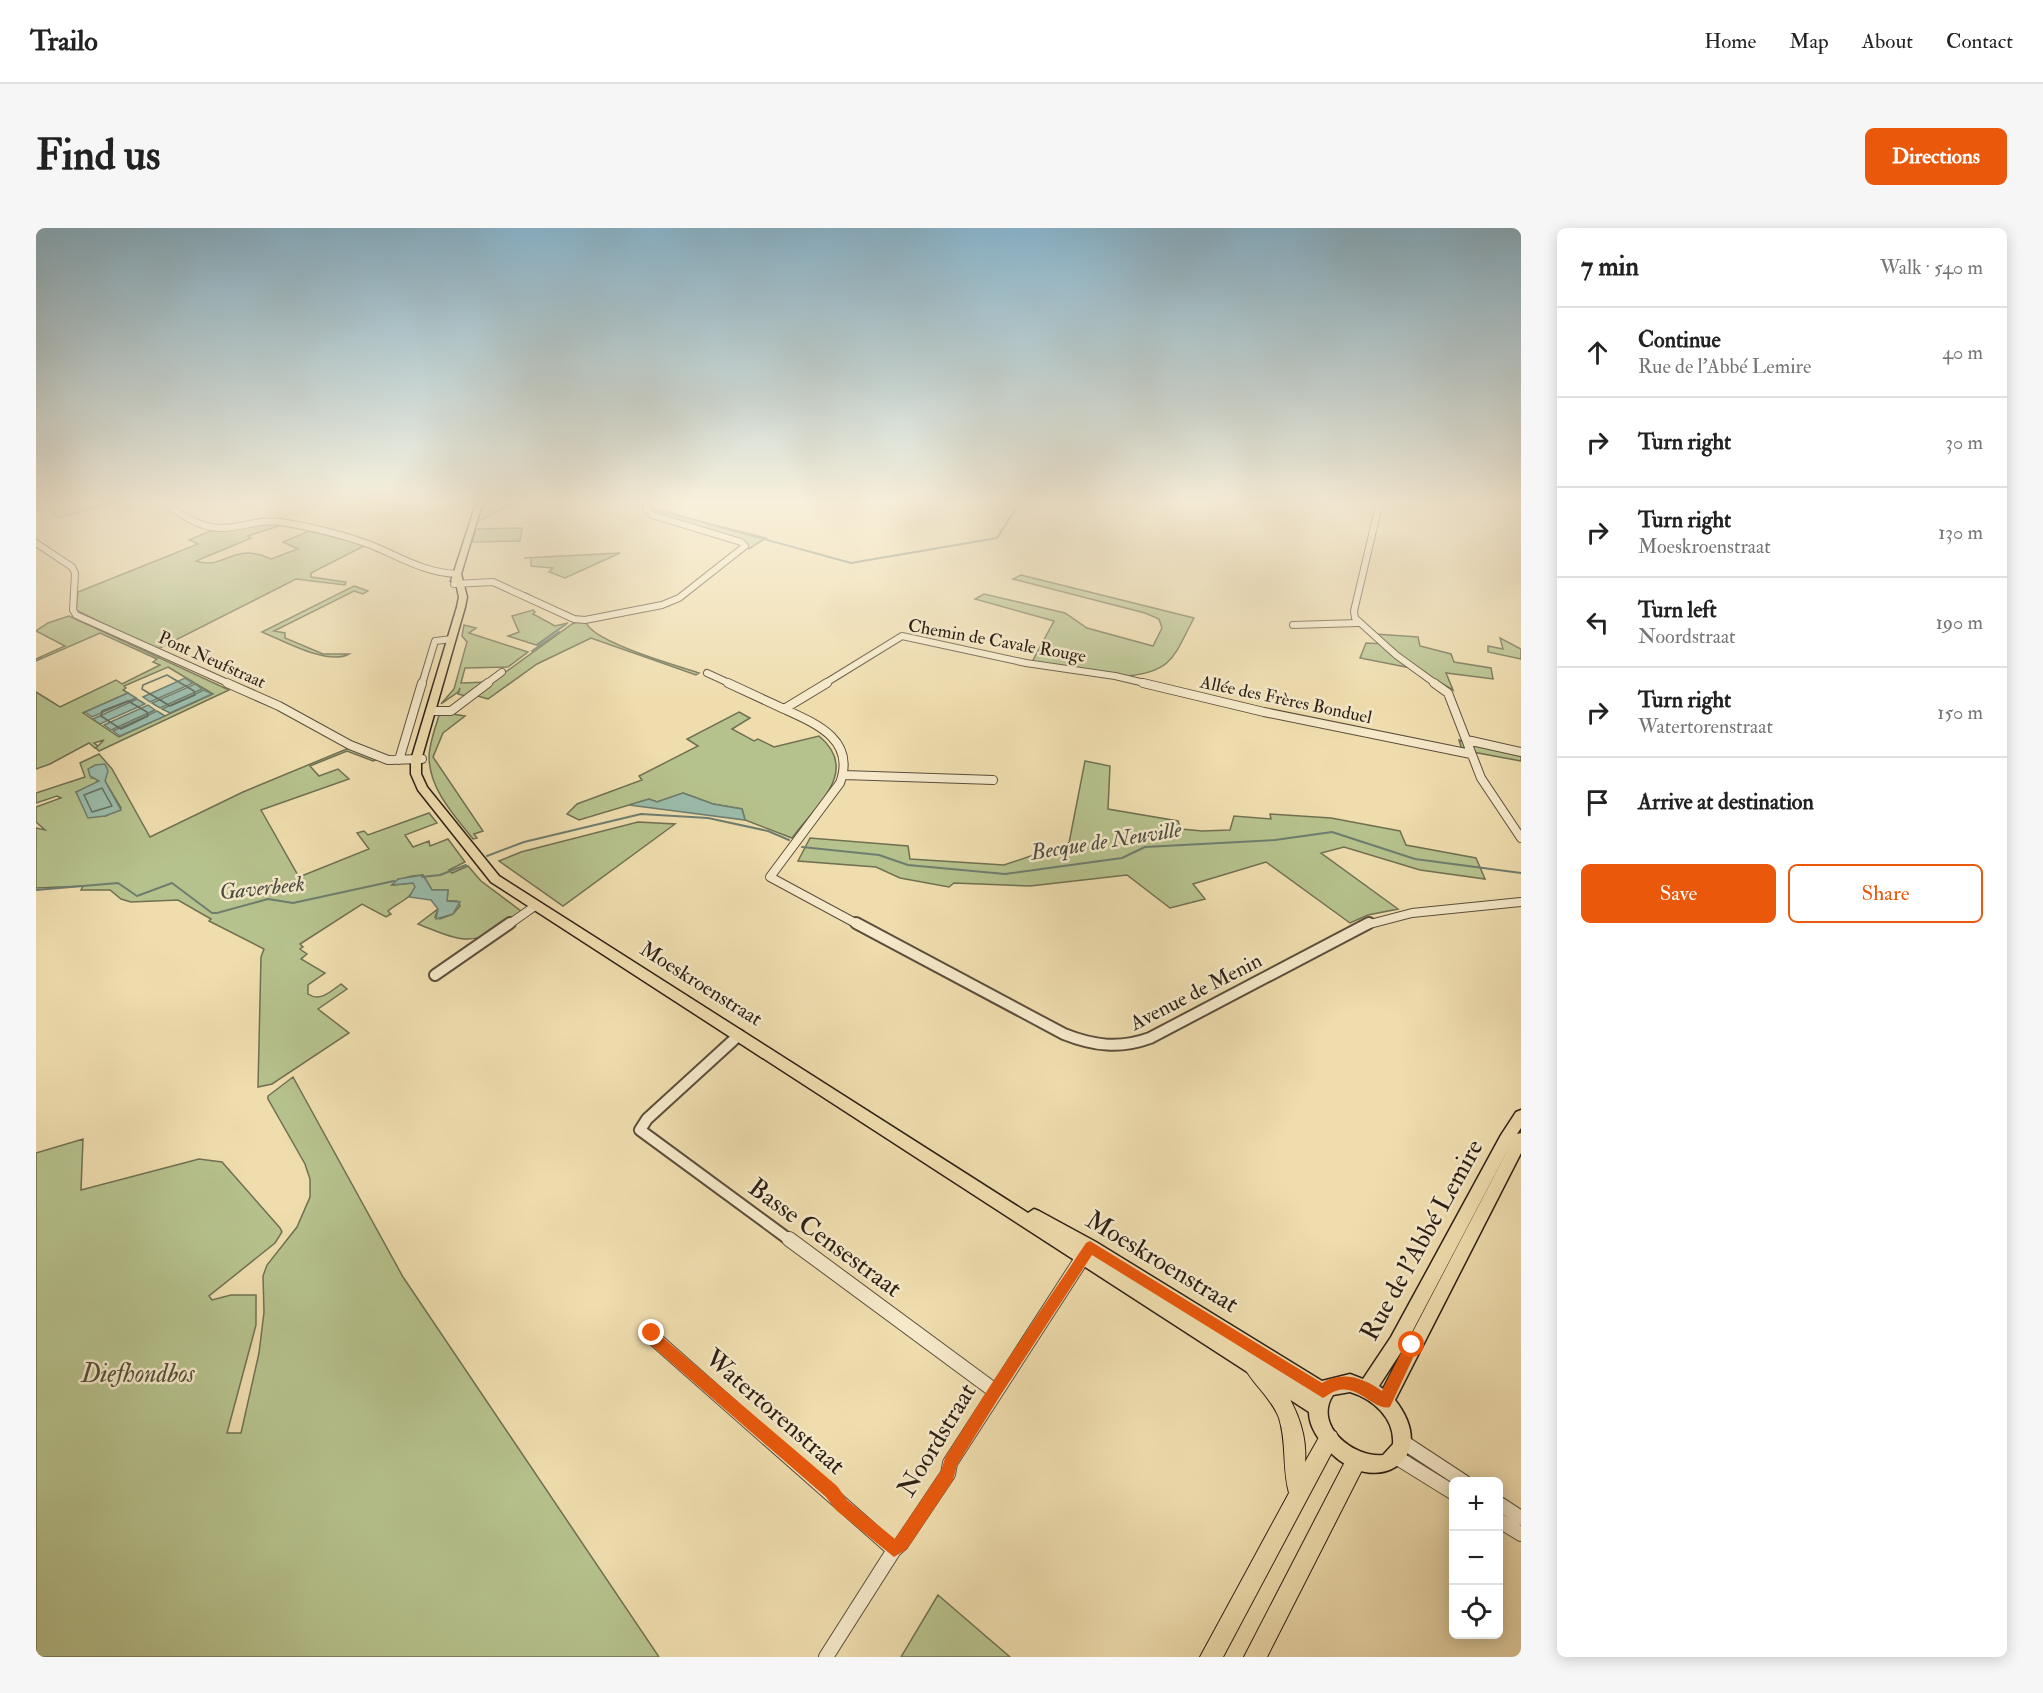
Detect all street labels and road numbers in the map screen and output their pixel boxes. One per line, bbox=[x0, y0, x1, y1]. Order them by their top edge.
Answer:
street label: Chemin de Cavale Rouge bbox=[906, 614, 1088, 668]
street label: Pont Neufstraat bbox=[155, 626, 269, 694]
street label: Allée des Frères Bonduel bbox=[1197, 670, 1374, 730]
street label: Moeskroenstraat bbox=[635, 936, 767, 1032]
street label: Avenue de Menin bbox=[1125, 947, 1267, 1037]
street label: Rue de l'Abbé Lemire bbox=[1353, 1134, 1491, 1346]
street label: Basse Censestraat bbox=[742, 1172, 908, 1304]
street label: Moeskroenstraat bbox=[1080, 1204, 1244, 1320]
street label: Watertorenstraat bbox=[698, 1342, 852, 1482]
street label: Noordstraat bbox=[891, 1377, 983, 1503]

